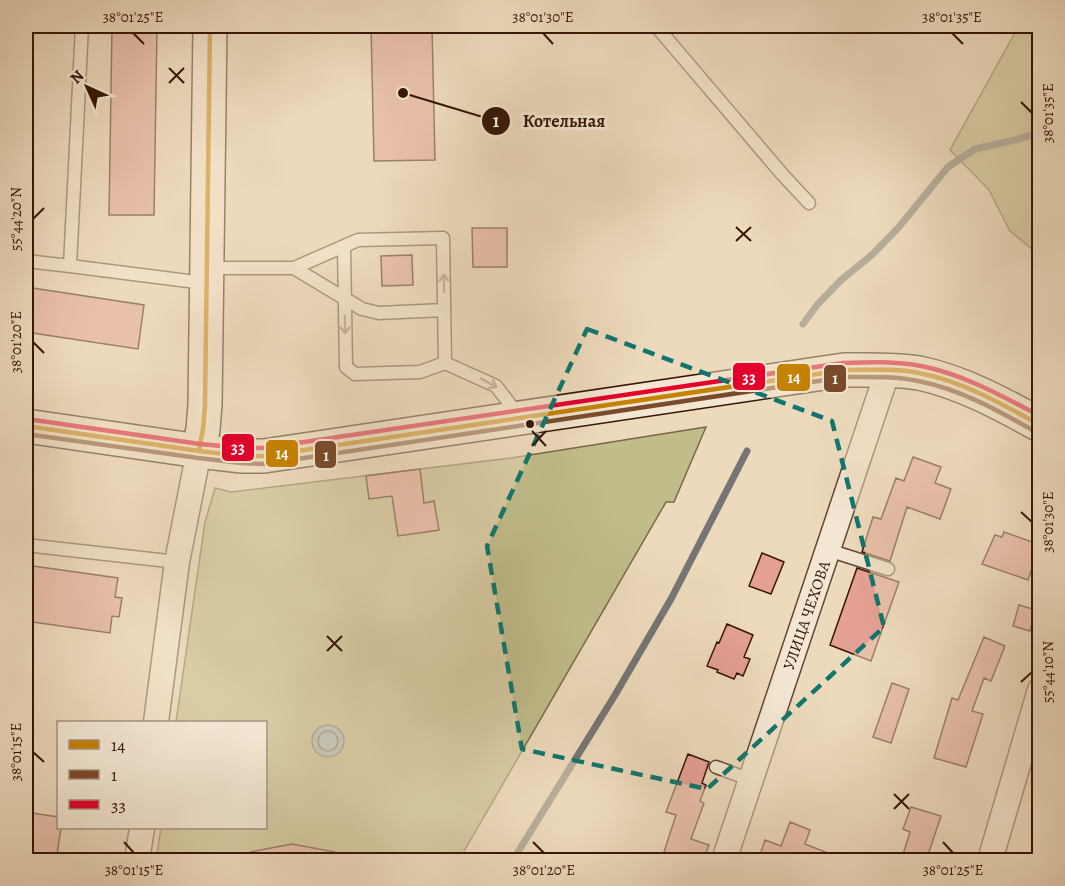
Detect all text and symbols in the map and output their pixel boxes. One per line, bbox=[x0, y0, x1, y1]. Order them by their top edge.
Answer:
text: 38°01'25"E bbox=[103, 7, 163, 27]
text: 38°01'30"E bbox=[512, 7, 574, 27]
text: 38°01'35"E bbox=[922, 7, 982, 27]
north arrow bbox=[57, 57, 117, 117]
text: N bbox=[65, 65, 89, 89]
text: 38°01'35"E bbox=[1038, 83, 1058, 143]
callout: Котельная bbox=[481, 103, 617, 139]
text: 1 bbox=[493, 109, 500, 133]
text: Котельная bbox=[523, 109, 605, 133]
text: 55°44'20"N bbox=[6, 187, 26, 251]
one-way arrow bbox=[438, 274, 450, 294]
text: 38°01'20"E bbox=[6, 311, 26, 373]
one-way arrow bbox=[339, 315, 351, 335]
line badge: 33 bbox=[732, 362, 766, 391]
line badge: 14 bbox=[776, 363, 811, 392]
line badge: 1 bbox=[823, 364, 847, 393]
text: 33 bbox=[742, 367, 756, 389]
text: 14 bbox=[787, 367, 801, 389]
text: 1 bbox=[832, 368, 838, 390]
one-way arrow bbox=[480, 378, 498, 390]
unlabelled marker bbox=[524, 418, 536, 430]
line badge: 33 bbox=[221, 433, 255, 462]
text: 33 bbox=[231, 437, 245, 459]
line badge: 14 bbox=[265, 439, 299, 468]
line badge: 1 bbox=[314, 440, 337, 469]
text: 14 bbox=[275, 443, 289, 465]
text: 1 bbox=[323, 445, 329, 467]
text: 38°01'30"E bbox=[1038, 491, 1058, 553]
street label: УЛИЦА ЧЕХОВА bbox=[778, 557, 836, 673]
text: 55°44'10"N bbox=[1038, 641, 1058, 703]
legend bbox=[57, 721, 267, 829]
text: 38°01'15"E bbox=[6, 723, 26, 781]
text: 14 bbox=[111, 733, 125, 757]
text: 1 bbox=[111, 763, 117, 787]
text: 33 bbox=[111, 793, 126, 817]
text: 38°01'15"E bbox=[105, 860, 163, 880]
text: 38°01'20"E bbox=[513, 860, 575, 880]
text: 38°01'25"E bbox=[923, 860, 983, 880]

